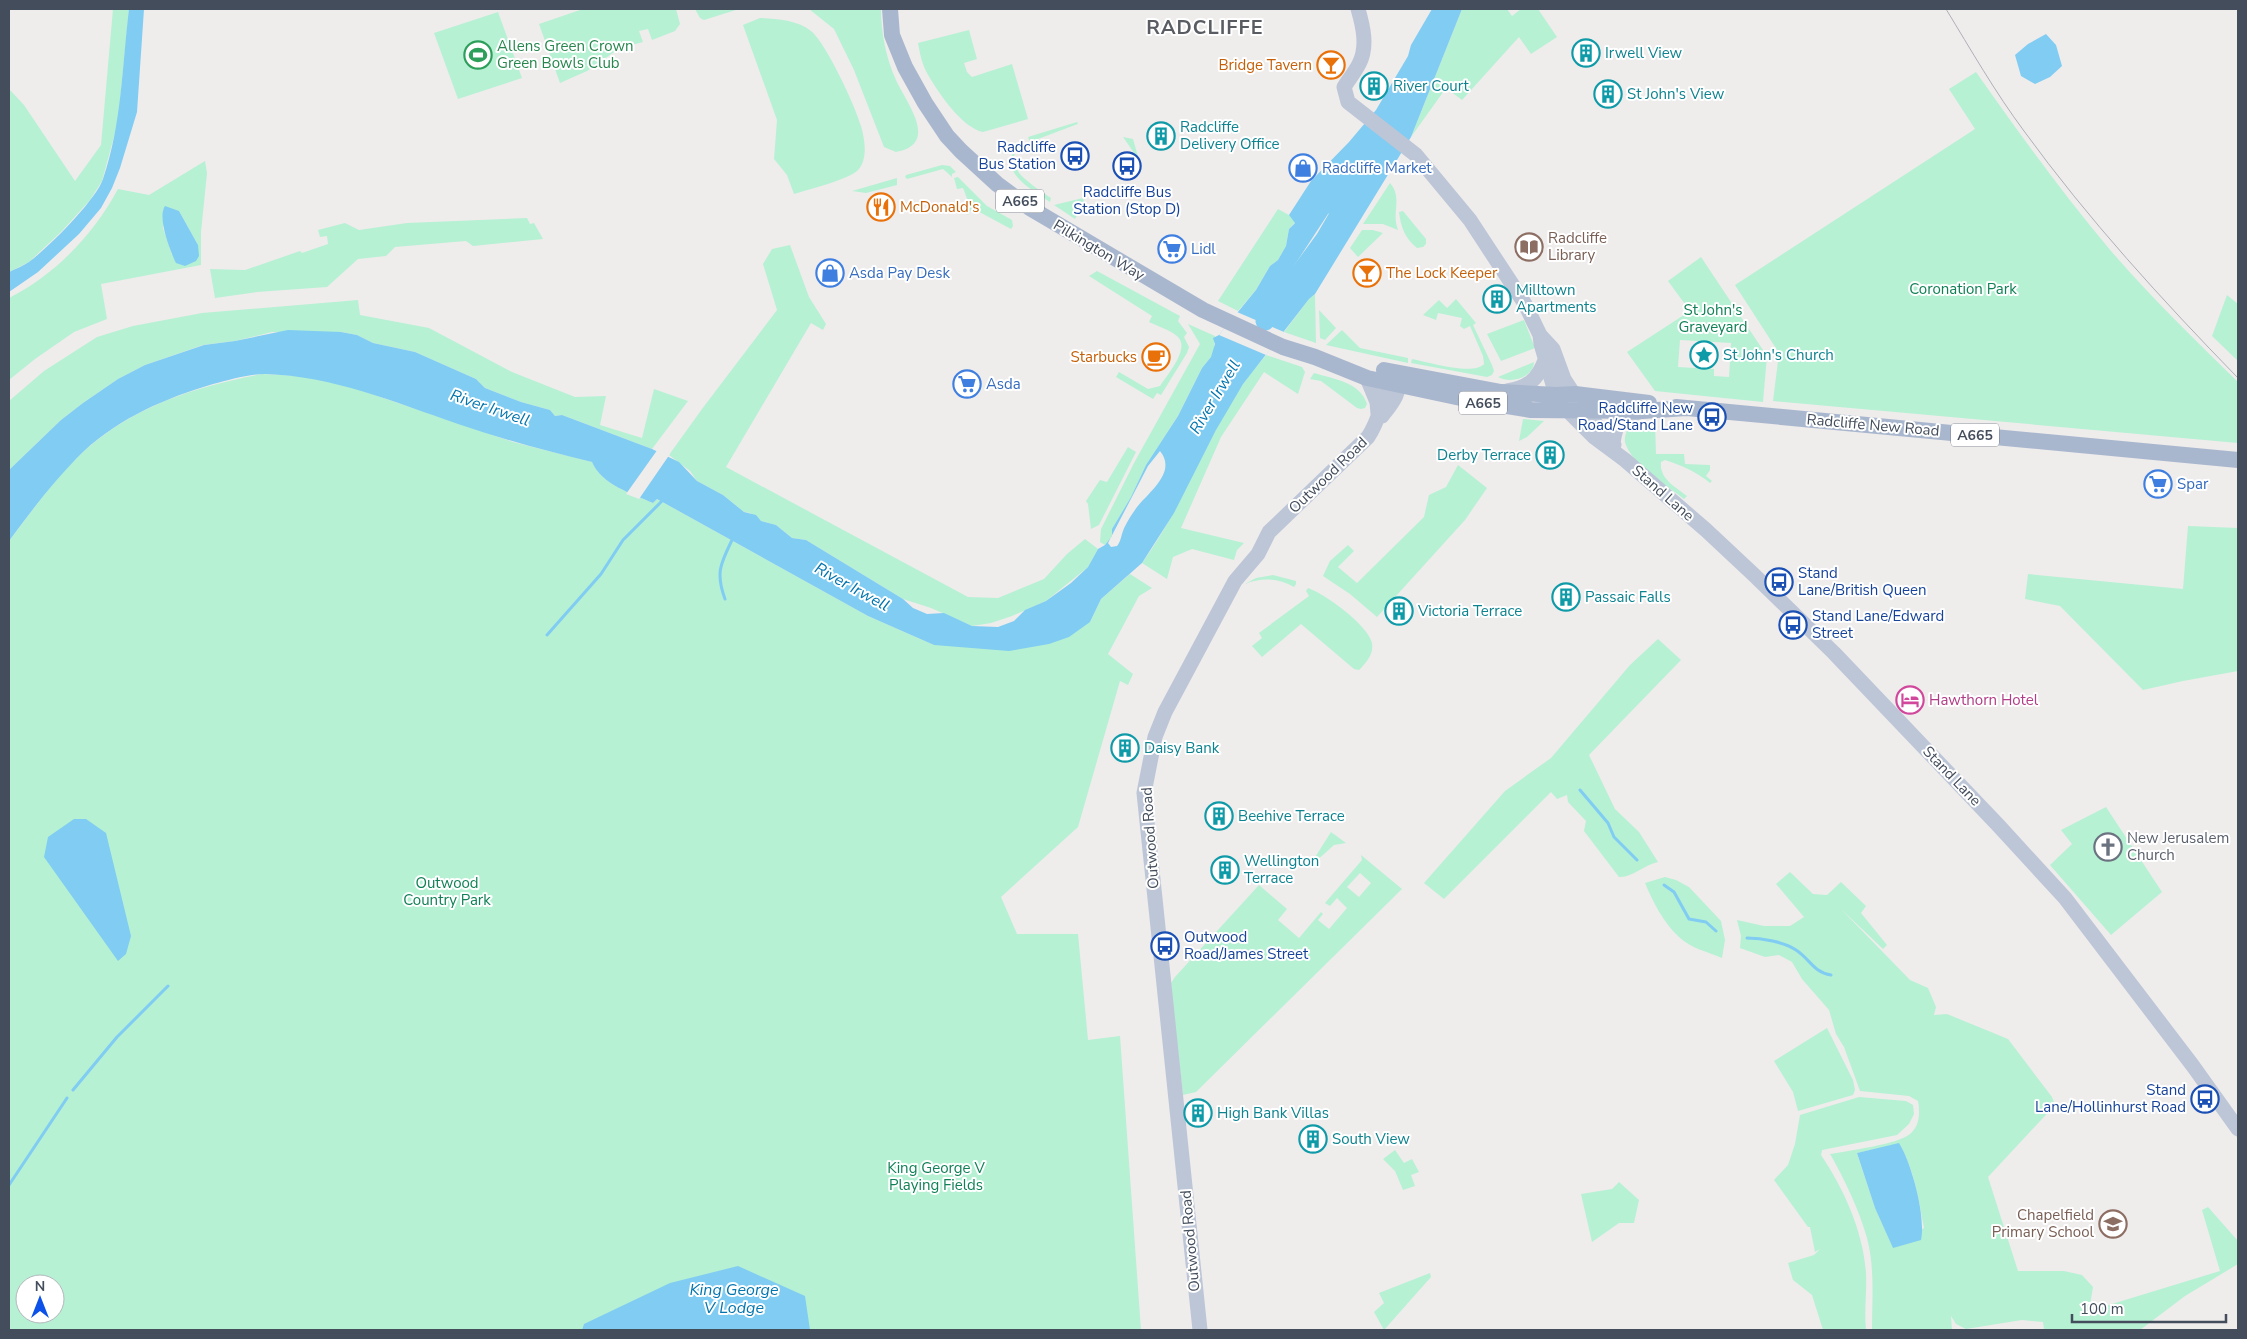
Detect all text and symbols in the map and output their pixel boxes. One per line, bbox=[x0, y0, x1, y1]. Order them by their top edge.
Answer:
district label: RADCLIFFE bbox=[1146, 14, 1264, 41]
place label: Allens Green Crown Green Bowls Club bbox=[497, 36, 634, 73]
building icon: Irwell View bbox=[1571, 38, 1601, 68]
sports icon: Allens Green Crown Green Bowls Club bbox=[463, 40, 493, 70]
place label: Irwell View bbox=[1605, 43, 1683, 63]
bar icon: Bridge Tavern bbox=[1316, 50, 1346, 80]
place label: Bridge Tavern bbox=[1218, 55, 1312, 75]
building icon: River Court bbox=[1359, 71, 1389, 101]
place label: River Court bbox=[1393, 76, 1469, 96]
building icon: St John's View bbox=[1593, 79, 1623, 109]
place label: St John's View bbox=[1627, 84, 1725, 104]
place label: Radcliffe Delivery Office bbox=[1180, 117, 1279, 154]
building icon: Radcliffe Delivery Office bbox=[1146, 121, 1176, 151]
place label: Radcliffe Bus Station bbox=[978, 137, 1056, 174]
bus stop icon: Radcliffe Bus Station bbox=[1060, 141, 1090, 171]
bus stop icon: Radcliffe Bus Station (Stop D) bbox=[1112, 151, 1142, 181]
shop icon: Radcliffe Market bbox=[1288, 153, 1318, 183]
place label: Radcliffe Market bbox=[1322, 158, 1432, 178]
place label: Radcliffe Bus Station (Stop D) bbox=[1073, 182, 1181, 219]
road number: A665 bbox=[996, 190, 1044, 212]
restaurant icon: McDonald's bbox=[866, 192, 896, 222]
place label: McDonald's bbox=[900, 197, 979, 217]
street label: Pilkington Way bbox=[1050, 215, 1148, 285]
place label: Radcliffe Library bbox=[1548, 228, 1607, 265]
library icon: Radcliffe Library bbox=[1514, 232, 1544, 262]
supermarket icon: Lidl bbox=[1157, 234, 1187, 264]
place label: Lidl bbox=[1191, 239, 1216, 259]
shop icon: Asda Pay Desk bbox=[815, 258, 845, 288]
bar icon: The Lock Keeper bbox=[1352, 258, 1382, 288]
place label: Asda Pay Desk bbox=[849, 263, 951, 283]
place label: The Lock Keeper bbox=[1386, 263, 1498, 283]
park label: Coronation Park bbox=[1909, 279, 2017, 299]
place label: Milltown Apartments bbox=[1516, 280, 1596, 317]
building icon: Milltown Apartments bbox=[1482, 284, 1512, 314]
park label: St John's Graveyard bbox=[1678, 300, 1748, 337]
place icon: St John's Church bbox=[1689, 340, 1719, 370]
cafe icon: Starbucks bbox=[1141, 342, 1171, 372]
place label: St John's Church bbox=[1723, 345, 1834, 365]
place label: Starbucks bbox=[1071, 347, 1137, 367]
water label: River Irwell bbox=[1184, 356, 1246, 438]
supermarket icon: Asda bbox=[952, 369, 982, 399]
place label: Asda bbox=[986, 374, 1021, 394]
water label: River Irwell bbox=[447, 384, 533, 432]
road number: A665 bbox=[1459, 392, 1507, 414]
place label: Radcliffe New Road/Stand Lane bbox=[1578, 398, 1693, 435]
bus stop icon: Radcliffe New Road/Stand Lane bbox=[1697, 402, 1727, 432]
street label: Radcliffe New Road bbox=[1806, 409, 1940, 441]
road number: A665 bbox=[1951, 424, 1999, 446]
street label: Outwood Road bbox=[1284, 432, 1372, 518]
building icon: Derby Terrace bbox=[1535, 440, 1565, 470]
place label: Derby Terrace bbox=[1437, 445, 1531, 465]
street label: Stand Lane bbox=[1628, 460, 1698, 526]
supermarket icon: Spar bbox=[2143, 469, 2173, 499]
place label: Spar bbox=[2177, 474, 2209, 494]
water label: River Irwell bbox=[811, 557, 894, 617]
place label: Stand Lane/British Queen bbox=[1798, 563, 1927, 600]
bus stop icon: Stand Lane/British Queen bbox=[1764, 567, 1794, 597]
building icon: Passaic Falls bbox=[1551, 582, 1581, 612]
place label: Passaic Falls bbox=[1585, 587, 1671, 607]
building icon: Victoria Terrace bbox=[1384, 596, 1414, 626]
place label: Victoria Terrace bbox=[1417, 601, 1522, 621]
place label: Stand Lane/Edward Street bbox=[1812, 606, 1944, 643]
bus stop icon: Stand Lane/Edward Street bbox=[1778, 610, 1808, 640]
hotel icon: Hawthorn Hotel bbox=[1895, 685, 1925, 715]
place label: Hawthorn Hotel bbox=[1929, 690, 2039, 710]
building icon: Daisy Bank bbox=[1110, 733, 1140, 763]
place label: Daisy Bank bbox=[1144, 738, 1220, 758]
street label: Stand Lane bbox=[1918, 742, 1986, 810]
street label: Outwood Road bbox=[1136, 786, 1164, 890]
building icon: Beehive Terrace bbox=[1204, 801, 1234, 831]
place label: Beehive Terrace bbox=[1238, 806, 1345, 826]
place label: New Jerusalem Church bbox=[2127, 828, 2229, 865]
church icon: New Jerusalem Church bbox=[2093, 832, 2123, 862]
place label: Wellington Terrace bbox=[1244, 851, 1319, 888]
building icon: Wellington Terrace bbox=[1210, 855, 1240, 885]
park label: Outwood Country Park bbox=[403, 873, 491, 910]
place label: Outwood Road/James Street bbox=[1184, 927, 1309, 964]
bus stop icon: Outwood Road/James Street bbox=[1150, 931, 1180, 961]
place label: Stand Lane/Hollinhurst Road bbox=[2035, 1080, 2186, 1117]
bus stop icon: Stand Lane/Hollinhurst Road bbox=[2190, 1084, 2220, 1114]
building icon: High Bank Villas bbox=[1183, 1098, 1213, 1128]
place label: High Bank Villas bbox=[1217, 1103, 1329, 1123]
building icon: South View bbox=[1298, 1124, 1328, 1154]
place label: South View bbox=[1332, 1129, 1410, 1149]
park label: King George V Playing Fields bbox=[887, 1158, 985, 1195]
street label: Outwood Road bbox=[1176, 1189, 1204, 1293]
place label: Chapelfield Primary School bbox=[1992, 1205, 2095, 1242]
school or university icon: Chapelfield Primary School bbox=[2098, 1209, 2128, 1239]
north arrow bbox=[15, 1274, 65, 1324]
text: N bbox=[35, 1277, 45, 1296]
water label: King George V Lodge bbox=[690, 1279, 779, 1319]
scale bar bbox=[2072, 1292, 2226, 1324]
text: 100 m bbox=[2080, 1299, 2124, 1319]

